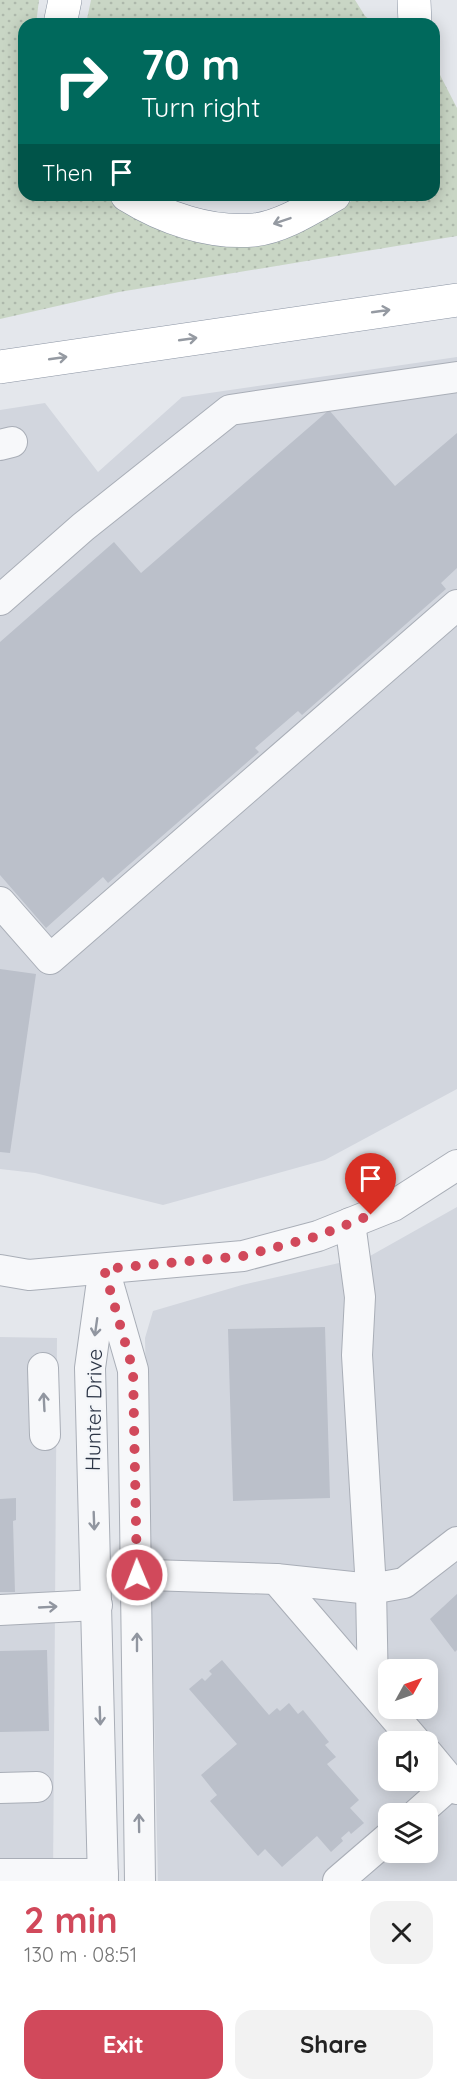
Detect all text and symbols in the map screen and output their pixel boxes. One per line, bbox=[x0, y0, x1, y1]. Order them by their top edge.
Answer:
text: 70 m bbox=[141, 38, 240, 91]
icon: right bbox=[42, 42, 120, 120]
text: Turn right bbox=[141, 90, 260, 124]
icon: arrive bbox=[105, 156, 138, 189]
text: Then bbox=[42, 159, 93, 187]
one-way arrow bbox=[273, 216, 292, 227]
one-way arrow bbox=[371, 305, 391, 316]
one-way arrow bbox=[178, 333, 198, 344]
one-way arrow bbox=[47, 353, 67, 364]
pin bbox=[345, 1153, 396, 1215]
icon: arrive bbox=[354, 1162, 387, 1195]
one-way arrow bbox=[91, 1316, 102, 1336]
street label: Hunter Drive bbox=[79, 1349, 107, 1471]
one-way arrow bbox=[38, 1392, 50, 1412]
one-way arrow bbox=[88, 1511, 100, 1531]
position arrow bbox=[105, 1543, 169, 1607]
one-way arrow bbox=[38, 1602, 58, 1613]
one-way arrow bbox=[131, 1633, 143, 1653]
north arrow bbox=[378, 1659, 438, 1719]
map controls bbox=[378, 1659, 438, 1863]
one-way arrow bbox=[94, 1706, 106, 1726]
button: sound bbox=[378, 1731, 438, 1791]
button: layers bbox=[378, 1803, 438, 1863]
one-way arrow bbox=[133, 1813, 145, 1833]
text: 2 min bbox=[24, 1897, 118, 1942]
button: close bbox=[370, 1901, 433, 1964]
text: 130 m · 08:51 bbox=[24, 1942, 137, 1967]
button: Exit bbox=[24, 2010, 223, 2079]
button: Share bbox=[235, 2010, 433, 2079]

